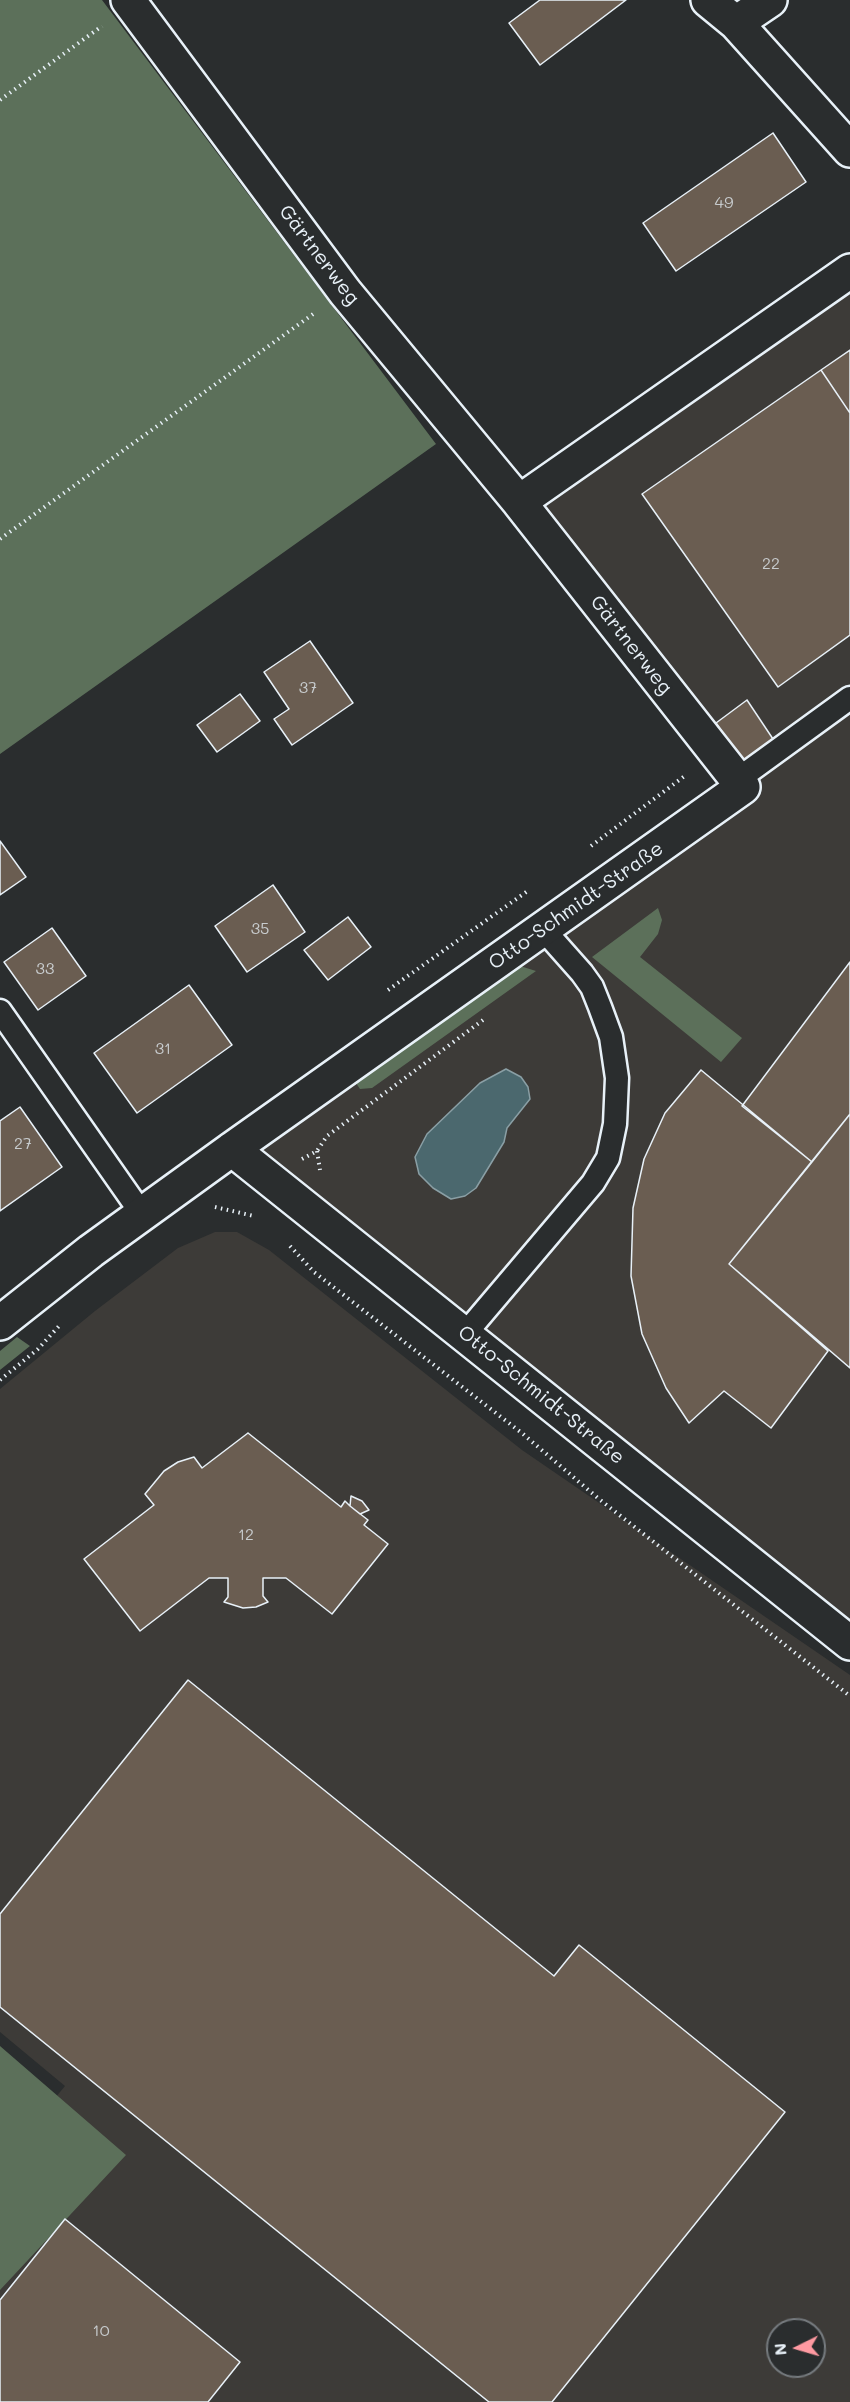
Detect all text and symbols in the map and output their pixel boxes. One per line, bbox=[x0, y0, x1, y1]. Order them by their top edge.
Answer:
house number: 49 bbox=[715, 193, 733, 213]
street label: Gärtnerweg bbox=[274, 200, 364, 310]
house number: 22 bbox=[762, 554, 780, 574]
street label: Gärtnerweg bbox=[585, 591, 677, 699]
house number: 37 bbox=[299, 678, 317, 698]
street label: Otto-Schmidt-Straße bbox=[484, 837, 668, 975]
house number: 35 bbox=[251, 919, 269, 939]
house number: 33 bbox=[36, 959, 54, 979]
house number: 31 bbox=[155, 1039, 171, 1059]
house number: 27 bbox=[14, 1134, 32, 1154]
street label: Otto-Schmidt-Straße bbox=[453, 1320, 629, 1470]
house number: 12 bbox=[238, 1525, 254, 1545]
north arrow bbox=[766, 2318, 826, 2378]
house number: 10 bbox=[92, 2321, 110, 2341]
text: N bbox=[769, 2342, 791, 2356]

